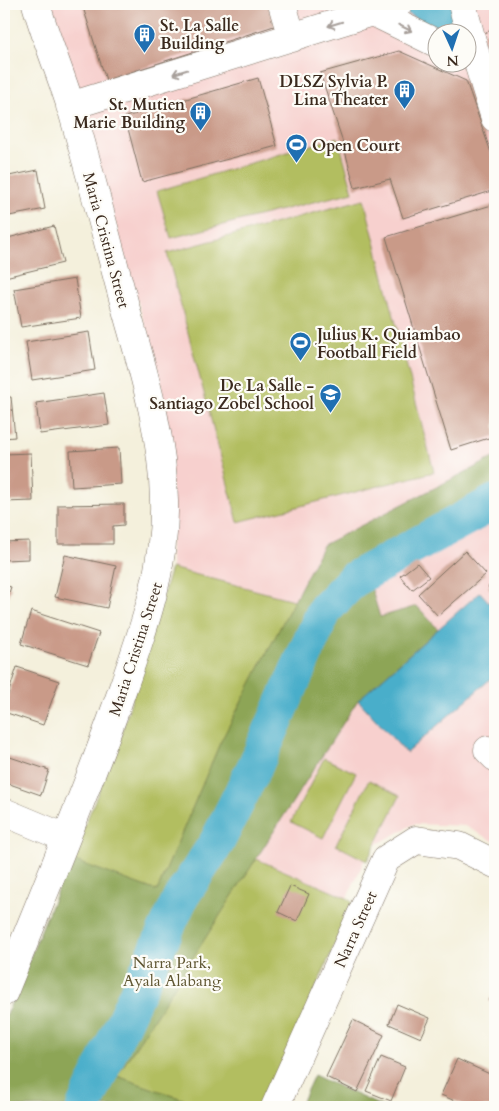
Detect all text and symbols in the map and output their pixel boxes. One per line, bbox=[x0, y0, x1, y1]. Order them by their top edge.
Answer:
place label: St. La Salle Building bbox=[160, 15, 239, 55]
one-way arrow bbox=[327, 20, 343, 30]
building icon: St. La Salle Building bbox=[132, 22, 156, 53]
north arrow bbox=[426, 22, 476, 72]
one-way arrow bbox=[397, 23, 412, 33]
text: N bbox=[446, 51, 459, 70]
one-way arrow bbox=[172, 68, 188, 78]
place label: DLSZ Sylvia P. Lina Theater bbox=[279, 71, 389, 111]
building icon: DLSZ Sylvia P. Lina Theater bbox=[392, 78, 416, 109]
place label: St. Mutien Marie Building bbox=[73, 94, 186, 134]
building icon: St. Mutien Marie Building bbox=[189, 101, 213, 132]
sports icon: Open Court bbox=[284, 133, 308, 164]
place label: Open Court bbox=[312, 135, 400, 157]
street label: Maria Cristina Street bbox=[77, 170, 135, 311]
place label: Julius K. Quiambao Football Field bbox=[315, 324, 461, 364]
sports icon: Julius K. Quiambao Football Field bbox=[289, 331, 313, 362]
place label: De La Salle - Santiago Zobel School bbox=[149, 375, 314, 415]
school or university icon: De La Salle - Santiago Zobel School bbox=[318, 382, 342, 413]
street label: Maria Cristina Street bbox=[104, 579, 168, 719]
street label: Narra Street bbox=[329, 888, 383, 971]
park label: Narra Park, Ayala Alabang bbox=[123, 952, 221, 992]

